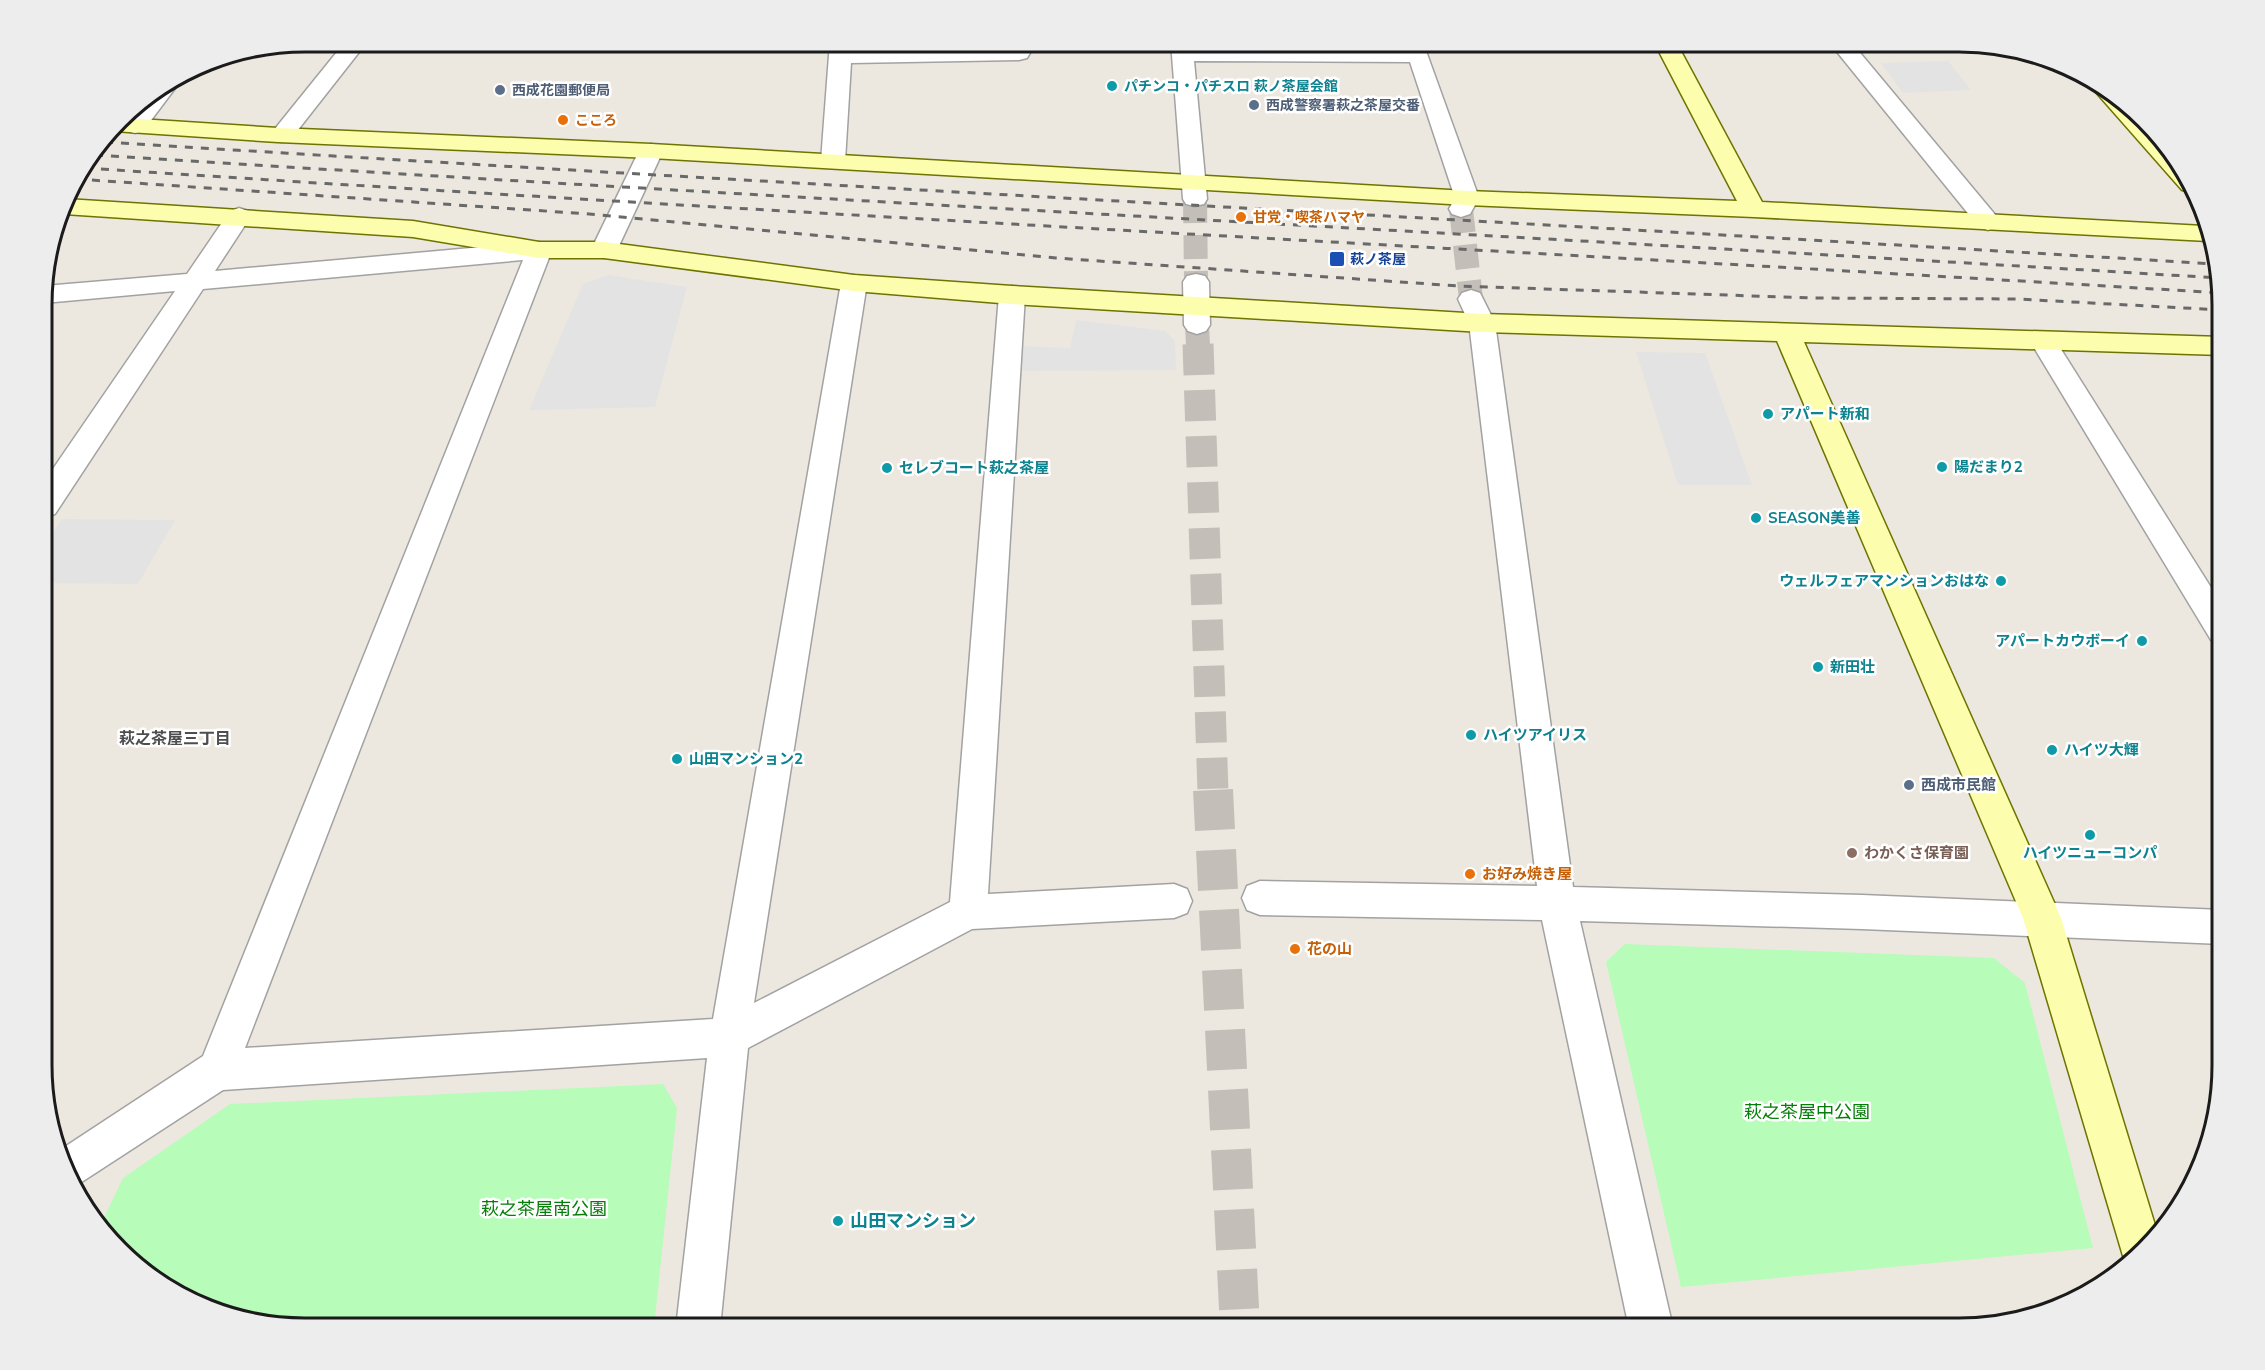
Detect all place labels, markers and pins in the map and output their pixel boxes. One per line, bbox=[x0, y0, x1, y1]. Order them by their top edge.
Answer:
place label: パチンコ・パチスロ 萩ノ茶屋会館 bbox=[1124, 77, 1338, 95]
marker: パチンコ・パチスロ 萩ノ茶屋会館 bbox=[1105, 79, 1119, 93]
place label: 西成花園郵便局 bbox=[512, 81, 610, 99]
marker: 西成花園郵便局 bbox=[493, 83, 507, 97]
place label: 西成警察署萩之茶屋交番 bbox=[1266, 96, 1420, 114]
marker: 西成警察署萩之茶屋交番 bbox=[1247, 98, 1261, 112]
place label: こころ bbox=[575, 111, 617, 129]
marker: こころ bbox=[556, 113, 570, 127]
place label: 甘党・喫茶ハマヤ bbox=[1253, 208, 1365, 226]
marker: 甘党・喫茶ハマヤ bbox=[1234, 210, 1248, 224]
marker: 萩ノ茶屋 bbox=[1328, 250, 1346, 268]
place label: 萩ノ茶屋 bbox=[1350, 250, 1406, 268]
place label: アパート新和 bbox=[1780, 404, 1870, 423]
marker: アパート新和 bbox=[1761, 407, 1775, 421]
place label: 陽だまり2 bbox=[1954, 457, 2023, 476]
place label: セレブコート萩之茶屋 bbox=[899, 458, 1049, 477]
marker: 陽だまり2 bbox=[1935, 460, 1949, 474]
marker: セレブコート萩之茶屋 bbox=[880, 461, 894, 475]
place label: SEASON美善 bbox=[1768, 508, 1860, 527]
marker: SEASON美善 bbox=[1749, 511, 1763, 525]
place label: ウェルフェアマンションおはな bbox=[1779, 571, 1989, 590]
marker: ウェルフェアマンションおはな bbox=[1994, 574, 2008, 588]
place label: アパートカウボーイ bbox=[1995, 631, 2130, 650]
marker: アパートカウボーイ bbox=[2135, 634, 2149, 648]
place label: 新田壮 bbox=[1830, 657, 1875, 676]
marker: 新田壮 bbox=[1811, 660, 1825, 674]
place label: ハイツアイリス bbox=[1483, 725, 1587, 744]
marker: ハイツアイリス bbox=[1464, 728, 1478, 742]
place label: ハイツ大輝 bbox=[2064, 740, 2139, 759]
marker: ハイツ大輝 bbox=[2045, 743, 2059, 757]
place label: 山田マンション2 bbox=[689, 749, 803, 768]
marker: 山田マンション2 bbox=[670, 752, 684, 766]
place label: 西成市民館 bbox=[1921, 775, 1996, 794]
marker: 西成市民館 bbox=[1902, 778, 1916, 792]
marker: ハイツニューコンパ bbox=[2083, 828, 2097, 842]
place label: わかくさ保育園 bbox=[1864, 843, 1969, 862]
place label: ハイツニューコンパ bbox=[2023, 843, 2157, 862]
marker: わかくさ保育園 bbox=[1845, 846, 1859, 860]
place label: お好み焼き屋 bbox=[1482, 864, 1572, 883]
marker: お好み焼き屋 bbox=[1463, 867, 1477, 881]
place label: 花の山 bbox=[1307, 939, 1352, 958]
marker: 花の山 bbox=[1288, 942, 1302, 956]
place label: 山田マンション bbox=[850, 1209, 976, 1232]
marker: 山田マンション bbox=[831, 1214, 845, 1228]

